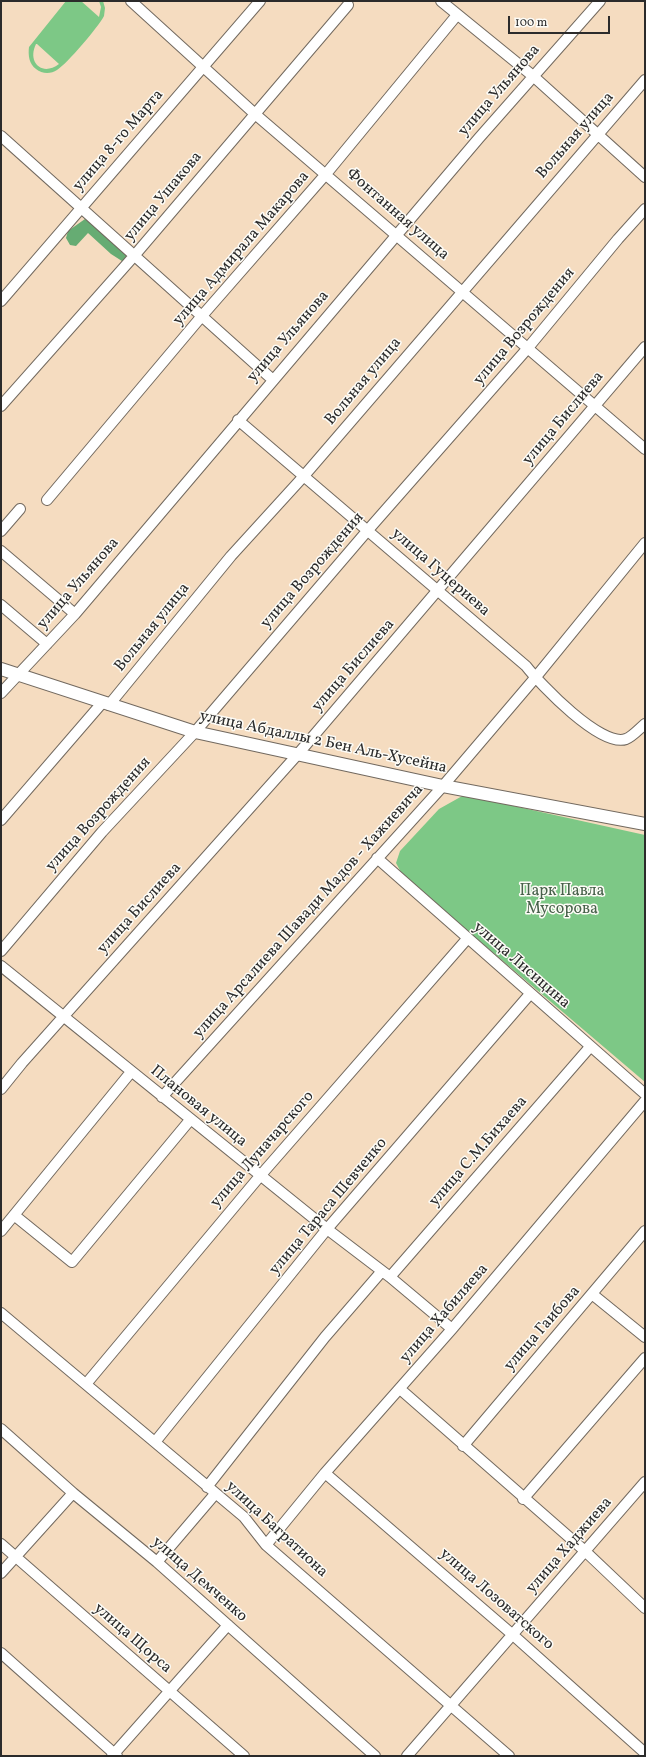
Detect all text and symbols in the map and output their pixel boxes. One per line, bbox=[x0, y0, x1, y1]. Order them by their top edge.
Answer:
scale bar bbox=[510, 8, 612, 34]
text: 100 m bbox=[515, 15, 547, 31]
street label: улица Ульянова bbox=[455, 41, 545, 141]
street label: улица 8-го Марта bbox=[70, 86, 168, 196]
street label: Вольная улица bbox=[533, 89, 619, 183]
street label: улица Ушакова bbox=[121, 148, 207, 246]
street label: Фонтанная улица bbox=[341, 165, 453, 265]
street label: улица Адмирала Макарова bbox=[170, 168, 314, 330]
street label: улица Возрождения bbox=[470, 264, 580, 390]
street label: улица Ульянова bbox=[244, 287, 334, 387]
street label: Вольная улица bbox=[322, 334, 406, 430]
street label: улица Бислиева bbox=[519, 368, 609, 470]
street label: улица Возрождения bbox=[257, 509, 369, 633]
street label: улица Гуцериева bbox=[387, 525, 493, 621]
street label: улица Ульянова bbox=[34, 534, 124, 634]
street label: Вольная улица bbox=[111, 580, 195, 676]
street label: улица Бислиева bbox=[308, 616, 400, 716]
street label: улица Абдаллы 2 Бен Аль-Хусейна bbox=[198, 707, 448, 779]
street label: улица Возрождения bbox=[42, 754, 156, 876]
street label: улица Арсалиева Шавади Мадов - Хажиевича bbox=[190, 781, 428, 1043]
street label: улица Бислиева bbox=[94, 859, 186, 959]
park label: Парк Павла Мусорова bbox=[520, 882, 604, 920]
street label: улица Лисицина bbox=[468, 919, 574, 1013]
street label: Плановая улица bbox=[146, 1062, 250, 1152]
street label: улица Луначарского bbox=[207, 1088, 319, 1212]
street label: улица С.М.Бихаева bbox=[426, 1093, 532, 1211]
street label: улица Тараса Шевченко bbox=[266, 1134, 392, 1280]
street label: улица Хабиляева bbox=[397, 1260, 493, 1368]
street label: улица Гаибова bbox=[501, 1283, 585, 1375]
street label: улица Багратиона bbox=[221, 1478, 331, 1582]
street label: улица Хаджиева bbox=[523, 1494, 617, 1598]
street label: улица Демченко bbox=[147, 1533, 251, 1627]
street label: улица Лозоватского bbox=[435, 1545, 557, 1655]
street label: улица Щорса bbox=[89, 1600, 175, 1678]

